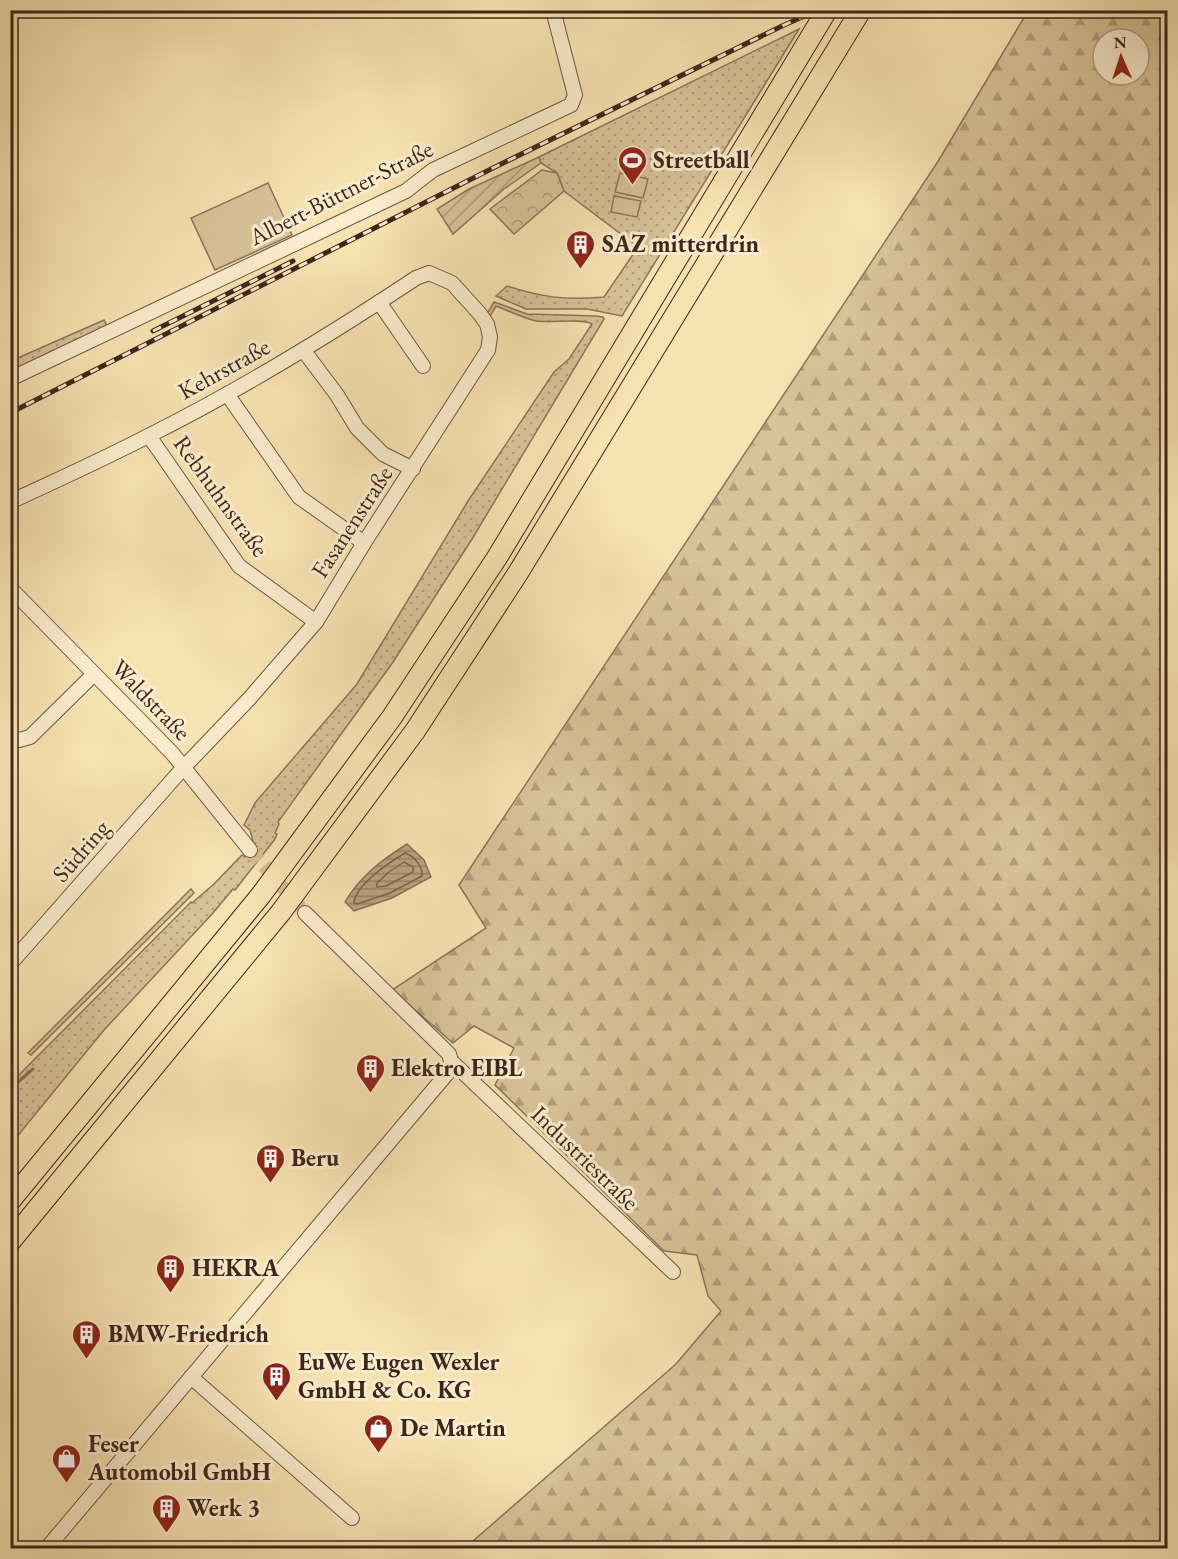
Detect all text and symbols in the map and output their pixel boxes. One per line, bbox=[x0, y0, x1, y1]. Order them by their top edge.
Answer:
north arrow bbox=[1091, 27, 1151, 87]
text: N bbox=[1113, 32, 1127, 53]
street label: Albert-Büttner-Straße bbox=[243, 133, 438, 253]
sports icon: Streetball bbox=[616, 144, 648, 186]
place label: Streetball bbox=[653, 144, 750, 175]
building icon: SAZ mitterdrin bbox=[565, 228, 597, 270]
place label: SAZ mitterdrin bbox=[602, 228, 760, 259]
street label: Kehrstraße bbox=[172, 331, 275, 406]
street label: Rebhuhnstraße bbox=[167, 429, 276, 563]
street label: Fasanenstraße bbox=[304, 460, 399, 584]
street label: Waldstraße bbox=[105, 652, 198, 747]
street label: Südring bbox=[45, 813, 117, 888]
building icon: Elektro EIBL bbox=[354, 1052, 386, 1094]
place label: Elektro EIBL bbox=[391, 1052, 522, 1083]
street label: Industriestraße bbox=[525, 1098, 646, 1217]
building icon: Beru bbox=[254, 1142, 286, 1184]
place label: Beru bbox=[291, 1142, 340, 1173]
building icon: HEKRA bbox=[155, 1252, 187, 1294]
place label: HEKRA bbox=[192, 1252, 280, 1283]
building icon: BMW-Friedrich bbox=[71, 1318, 103, 1360]
place label: BMW-Friedrich bbox=[108, 1318, 269, 1349]
place label: EuWe Eugen Wexler GmbH & Co. KG bbox=[298, 1346, 499, 1405]
building icon: EuWe Eugen Wexler GmbH & Co. KG bbox=[261, 1360, 293, 1402]
shop icon: De Martin bbox=[363, 1412, 395, 1454]
place label: De Martin bbox=[400, 1412, 506, 1443]
place label: Feser Automobil GmbH bbox=[87, 1428, 271, 1487]
shop icon: Feser Automobil GmbH bbox=[51, 1442, 83, 1484]
building icon: Werk 3 bbox=[150, 1492, 182, 1534]
place label: Werk 3 bbox=[187, 1492, 260, 1523]

